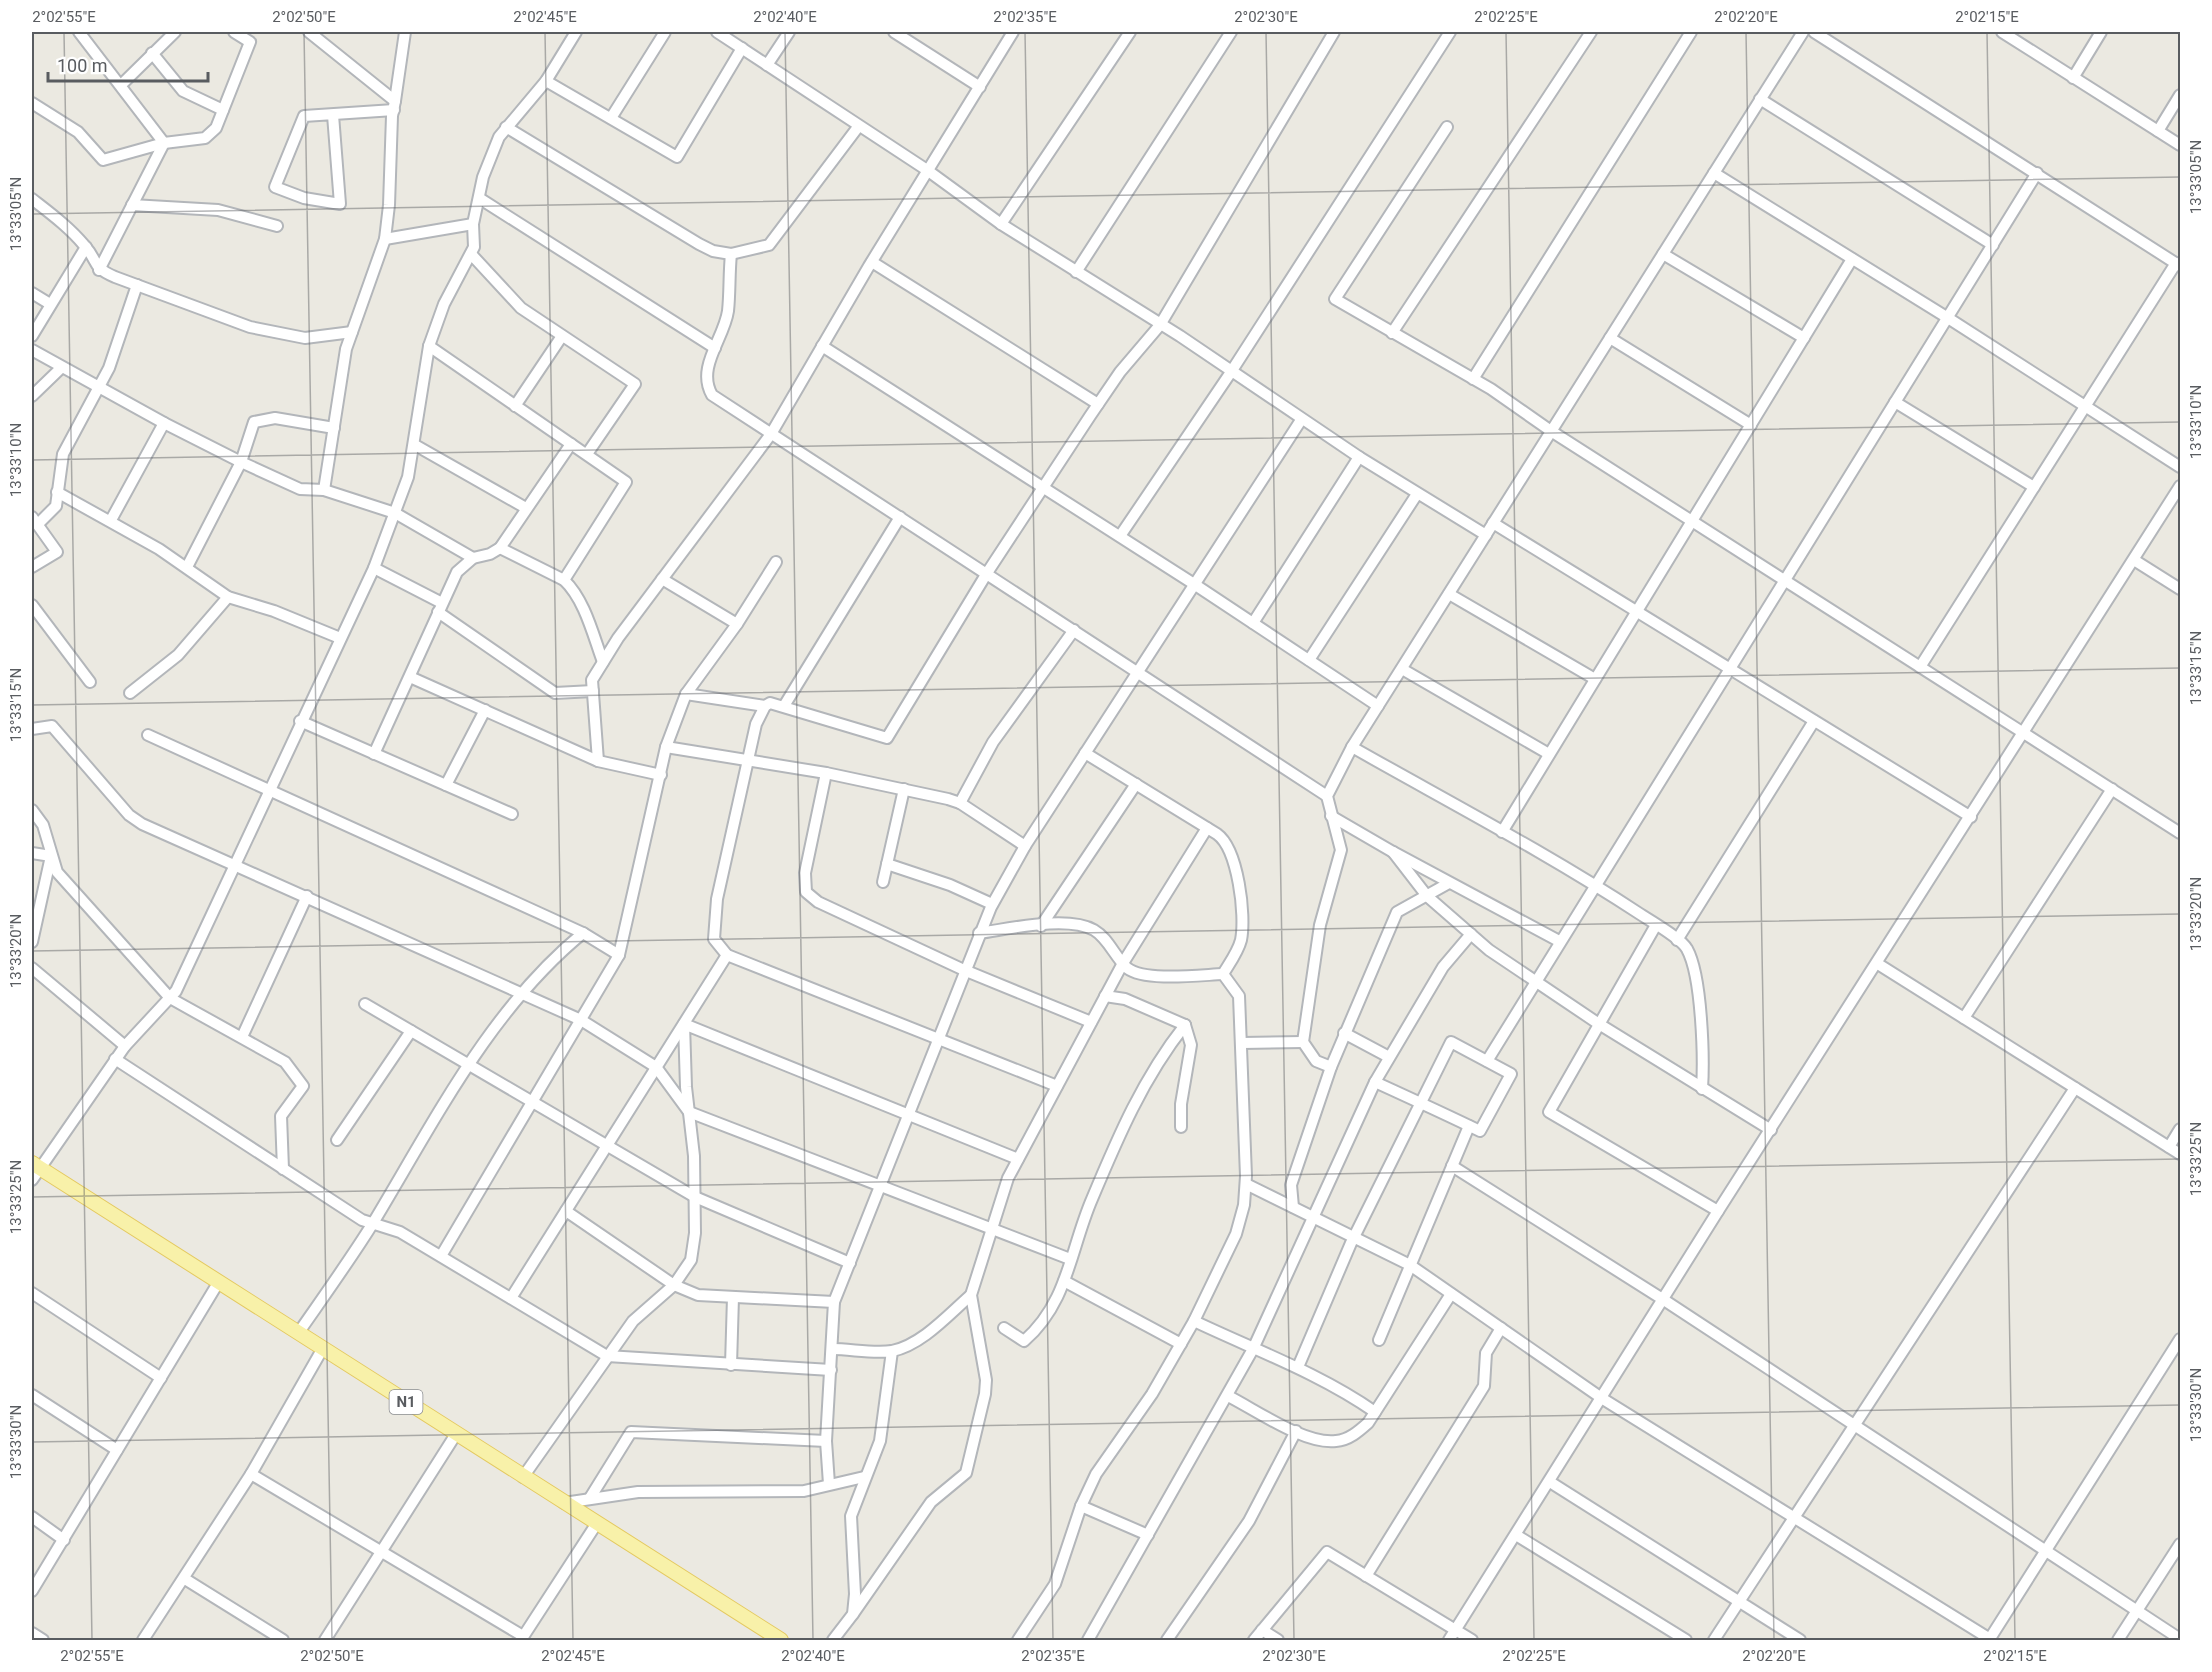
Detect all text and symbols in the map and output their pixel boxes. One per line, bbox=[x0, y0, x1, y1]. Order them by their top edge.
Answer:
text: 2°02'55"E bbox=[32, 8, 96, 26]
text: 2°02'50"E bbox=[272, 8, 336, 26]
text: 2°02'45"E bbox=[513, 8, 577, 26]
text: 2°02'40"E bbox=[753, 8, 817, 26]
text: 2°02'35"E bbox=[993, 8, 1057, 26]
text: 2°02'30"E bbox=[1234, 8, 1298, 26]
text: 2°02'25"E bbox=[1474, 8, 1538, 26]
text: 2°02'20"E bbox=[1714, 8, 1778, 26]
text: 2°02'15"E bbox=[1955, 8, 2019, 26]
scale bar bbox=[48, 45, 208, 83]
text: 100 m bbox=[57, 55, 108, 76]
text: 13°33'05"N bbox=[2187, 140, 2205, 214]
text: 13°33'05"N bbox=[7, 177, 25, 251]
text: 13°33'10"N bbox=[2187, 385, 2205, 459]
text: 13°33'10"N bbox=[7, 423, 25, 497]
text: 13°33'15"N bbox=[2187, 631, 2205, 705]
text: 13°33'15"N bbox=[7, 668, 25, 742]
text: 13°33'20"N bbox=[2187, 877, 2205, 951]
text: 13°33'20"N bbox=[7, 914, 25, 988]
text: 13°33'25"N bbox=[2187, 1122, 2205, 1196]
text: 13°33'25"N bbox=[7, 1160, 25, 1234]
text: 13°33'30"N bbox=[2187, 1368, 2205, 1442]
road number: N1 bbox=[390, 1390, 422, 1414]
text: 13°33'30"N bbox=[7, 1405, 25, 1479]
text: 2°02'55"E bbox=[60, 1647, 124, 1665]
text: 2°02'50"E bbox=[300, 1647, 364, 1665]
text: 2°02'45"E bbox=[541, 1647, 605, 1665]
text: 2°02'40"E bbox=[781, 1647, 845, 1665]
text: 2°02'35"E bbox=[1021, 1647, 1085, 1665]
text: 2°02'30"E bbox=[1262, 1647, 1326, 1665]
text: 2°02'25"E bbox=[1502, 1647, 1566, 1665]
text: 2°02'20"E bbox=[1742, 1647, 1806, 1665]
text: 2°02'15"E bbox=[1983, 1647, 2047, 1665]

